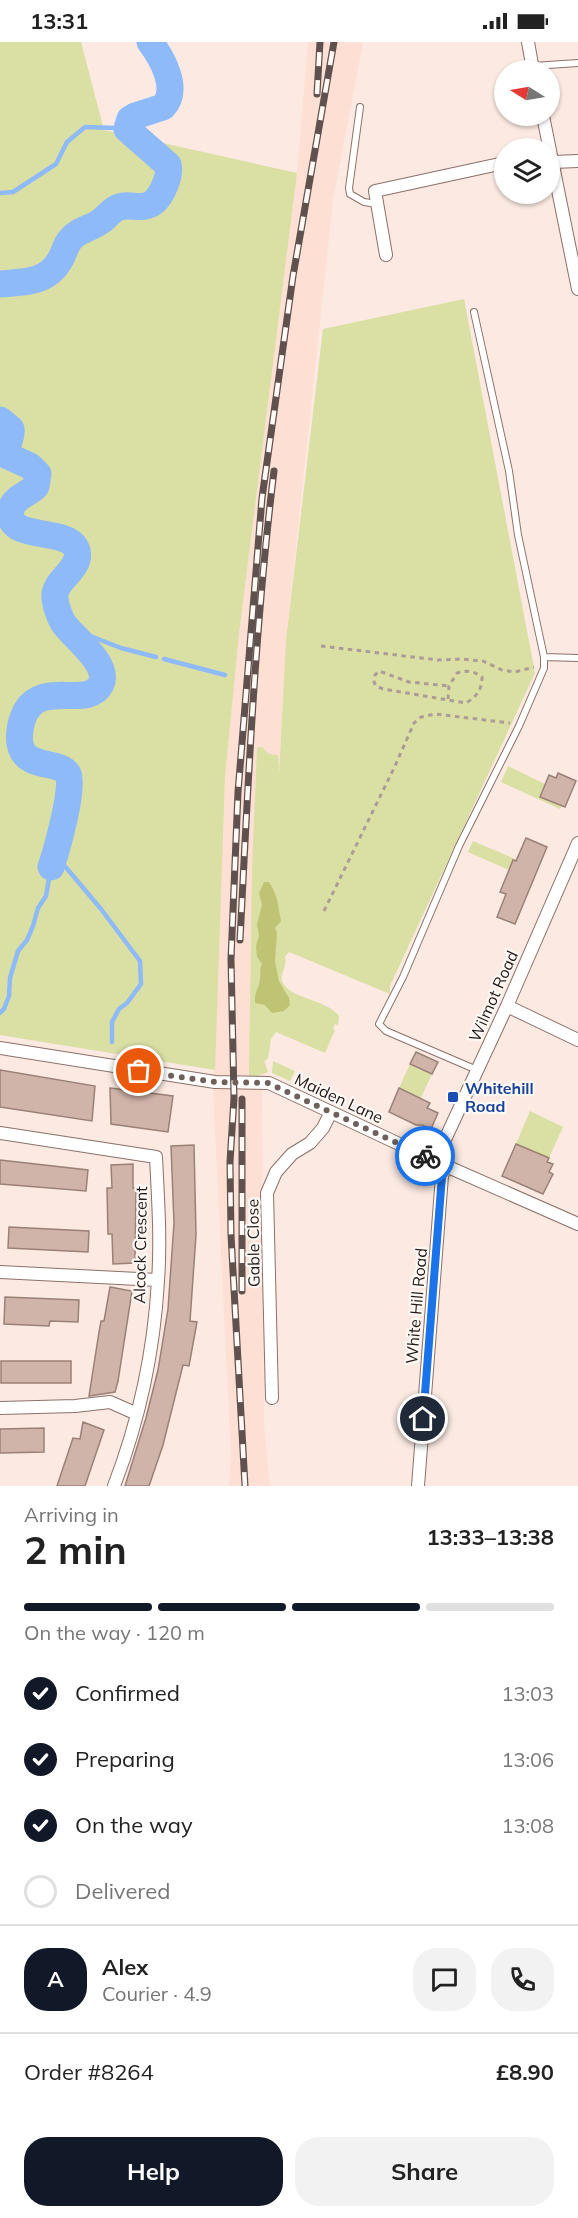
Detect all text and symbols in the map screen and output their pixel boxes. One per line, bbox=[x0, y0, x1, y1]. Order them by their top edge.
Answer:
text: 13:31 bbox=[30, 7, 88, 35]
north arrow bbox=[494, 60, 560, 126]
map controls bbox=[494, 60, 560, 204]
button: layers bbox=[494, 138, 560, 204]
street label: Wilmot Road bbox=[464, 947, 522, 1045]
pin bbox=[113, 1045, 164, 1096]
icon: bag bbox=[122, 1054, 155, 1087]
street label: Maiden Lane bbox=[292, 1069, 386, 1127]
place label: Whitehill Road bbox=[465, 1078, 534, 1116]
marker: Whitehill Road bbox=[446, 1090, 460, 1104]
courier bbox=[395, 1126, 455, 1186]
icon: bike bbox=[409, 1140, 442, 1173]
street label: Alcock Crescent bbox=[129, 1186, 151, 1304]
street label: Gable Close bbox=[242, 1199, 264, 1287]
street label: White Hill Road bbox=[401, 1247, 431, 1365]
pin bbox=[397, 1393, 448, 1444]
icon: home bbox=[406, 1402, 439, 1435]
text: Arriving in bbox=[24, 1502, 119, 1527]
text: 13:33–13:38 bbox=[426, 1523, 554, 1551]
text: 2 min bbox=[24, 1525, 127, 1574]
text: On the way · 120 m bbox=[24, 1620, 205, 1645]
icon: check bbox=[24, 1677, 57, 1710]
text: Confirmed bbox=[75, 1679, 180, 1707]
text: 13:03 bbox=[501, 1681, 554, 1706]
icon: check bbox=[24, 1743, 57, 1776]
text: Preparing bbox=[75, 1745, 175, 1773]
text: 13:06 bbox=[501, 1747, 554, 1772]
icon: check bbox=[24, 1809, 57, 1842]
text: On the way bbox=[75, 1811, 193, 1839]
text: 13:08 bbox=[501, 1813, 554, 1838]
text: Delivered bbox=[75, 1877, 170, 1905]
button: chat bbox=[413, 1948, 476, 2011]
button: phone bbox=[491, 1948, 554, 2011]
text: Alex bbox=[102, 1953, 148, 1981]
text: A bbox=[47, 1965, 64, 1993]
text: Courier · 4.9 bbox=[102, 1981, 212, 2006]
text: Order #8264 bbox=[24, 2058, 154, 2086]
text: £8.90 bbox=[496, 2058, 554, 2086]
button: Help bbox=[24, 2137, 283, 2206]
button: Share bbox=[295, 2137, 554, 2206]

